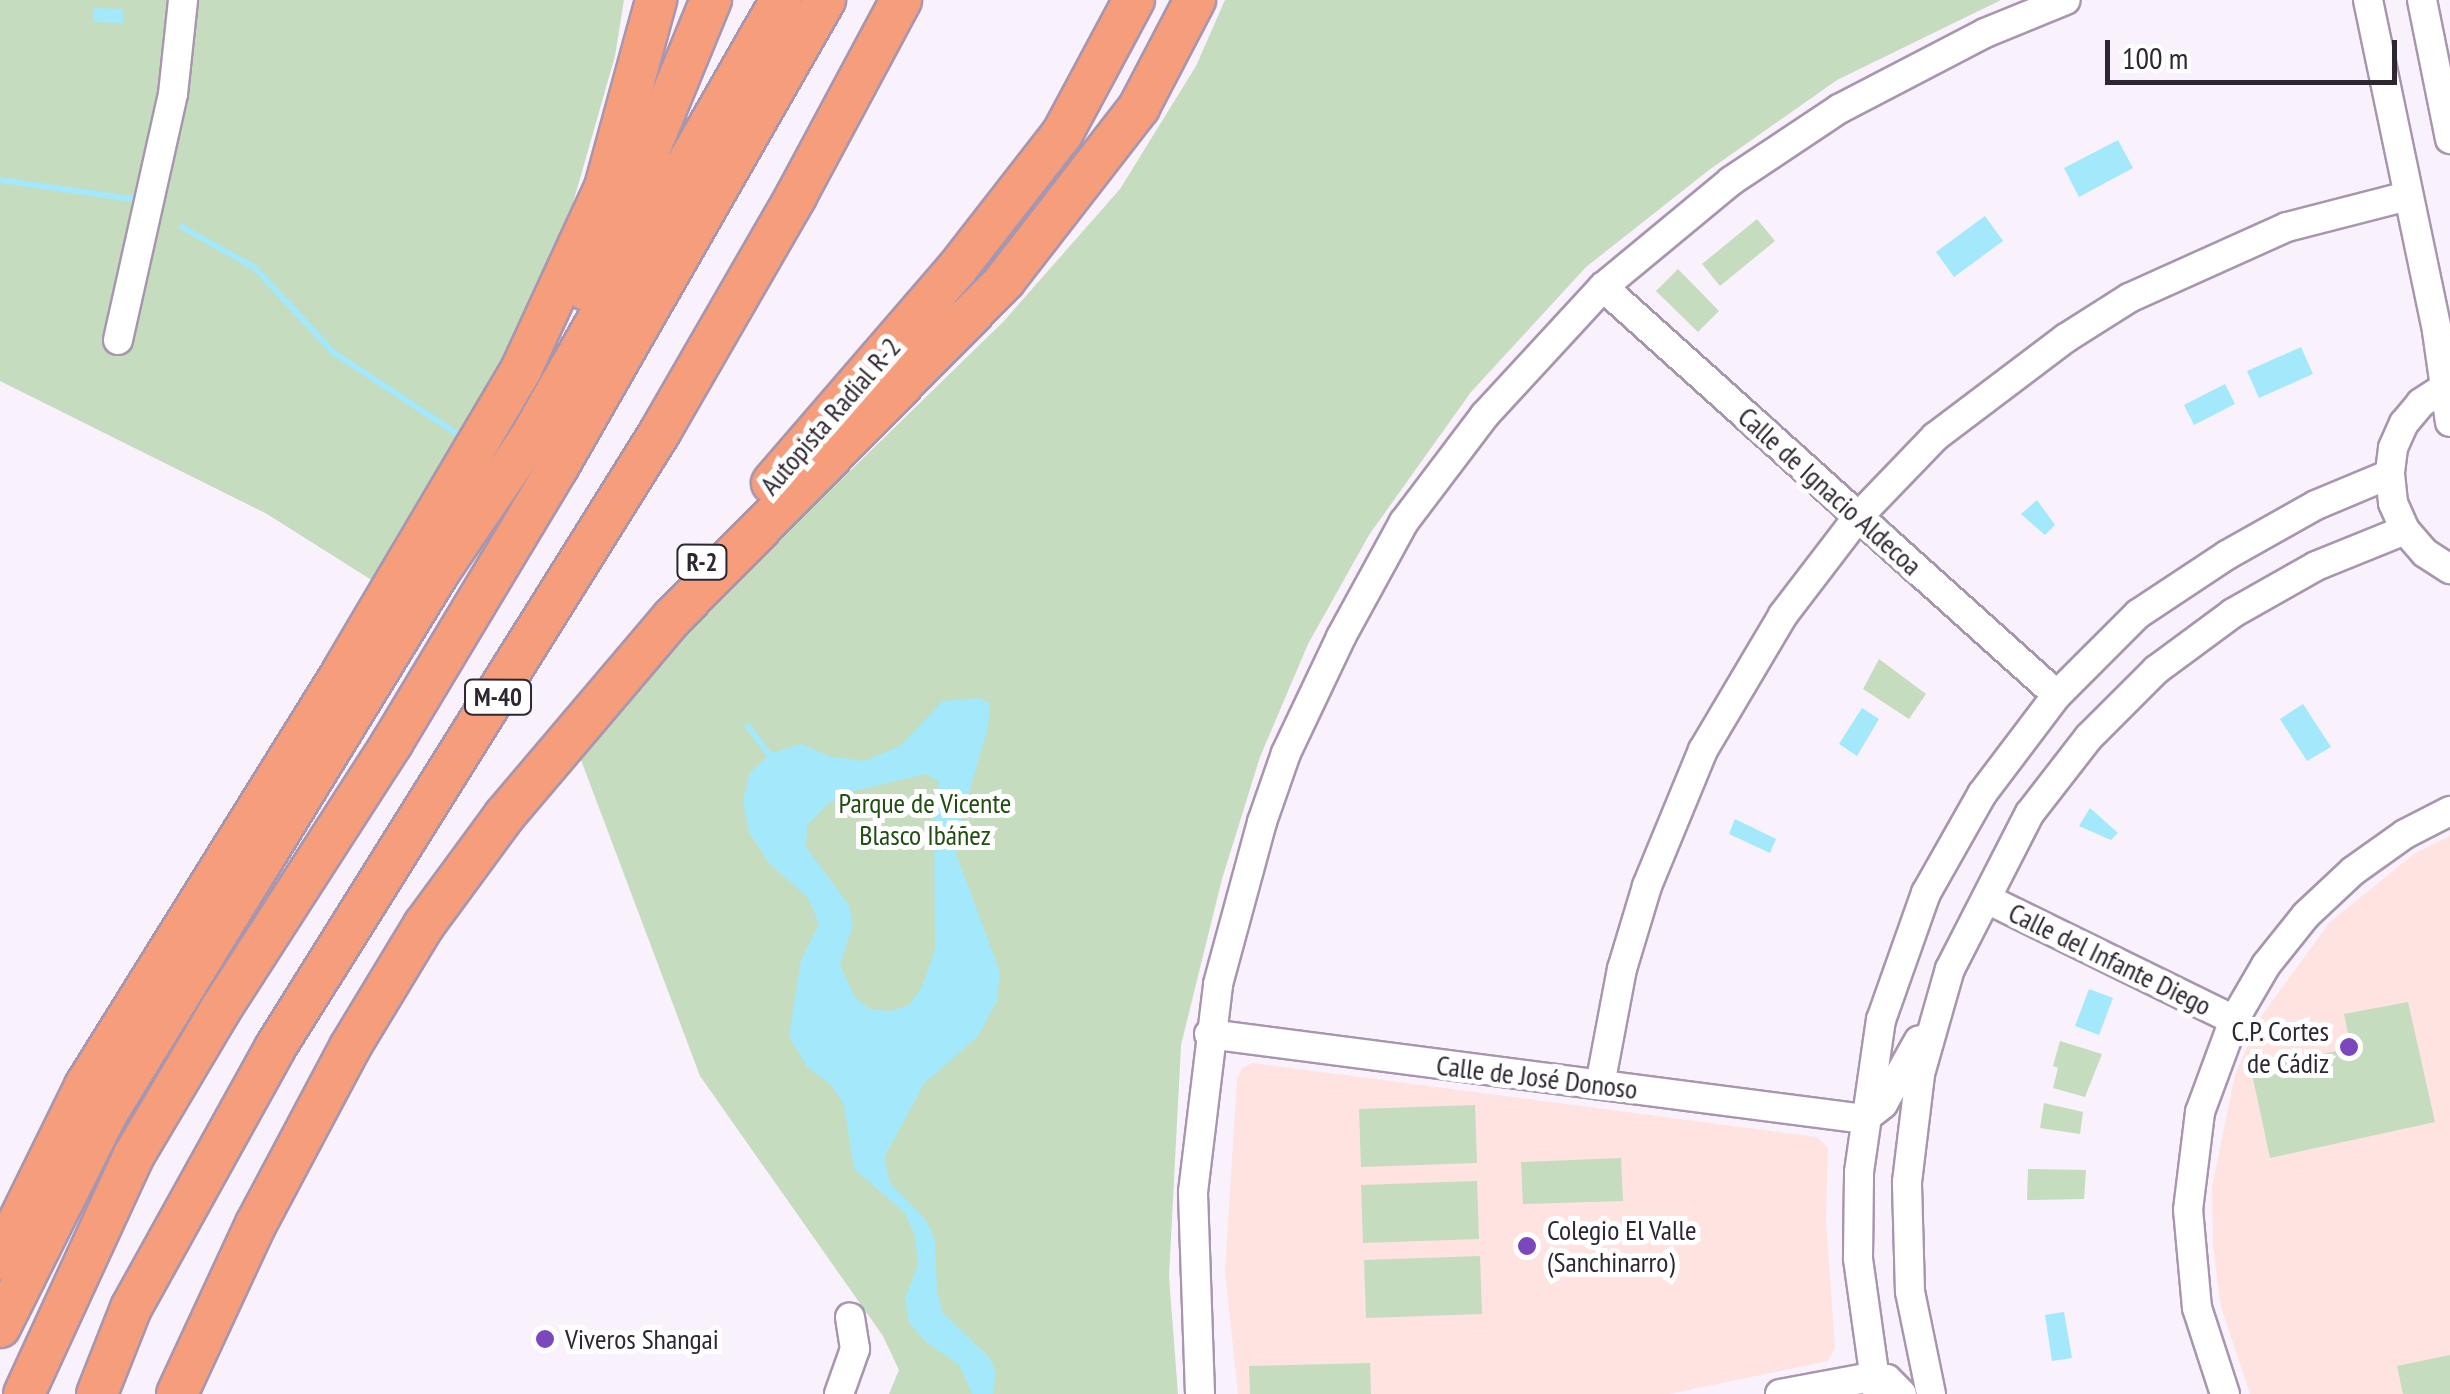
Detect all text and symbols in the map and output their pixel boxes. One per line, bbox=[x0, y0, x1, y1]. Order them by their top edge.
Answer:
scale bar bbox=[2110, 20, 2402, 82]
text: 100 m bbox=[2122, 38, 2188, 77]
street label: Autopista Radial R-2 bbox=[753, 331, 907, 501]
street label: Calle de Ignacio Aldecoa bbox=[1731, 400, 1929, 582]
road number: R-2 bbox=[674, 542, 730, 582]
road number: M-40 bbox=[463, 677, 533, 717]
park label: Parque de Vicente Blasco Ibáñez bbox=[838, 786, 1012, 852]
street label: Calle del Infante Diego bbox=[2003, 895, 2217, 1023]
place label: C.P. Cortes de Cádiz bbox=[2230, 1014, 2329, 1080]
marker: C.P. Cortes de Cádiz bbox=[2338, 1036, 2360, 1058]
street label: Calle de José Donoso bbox=[1435, 1048, 1639, 1106]
place label: Colegio El Valle (Sanchinarro) bbox=[1547, 1213, 1697, 1279]
marker: Colegio El Valle (Sanchinarro) bbox=[1516, 1235, 1538, 1257]
place label: Viveros Shangai bbox=[565, 1322, 719, 1356]
marker: Viveros Shangai bbox=[534, 1328, 556, 1350]

